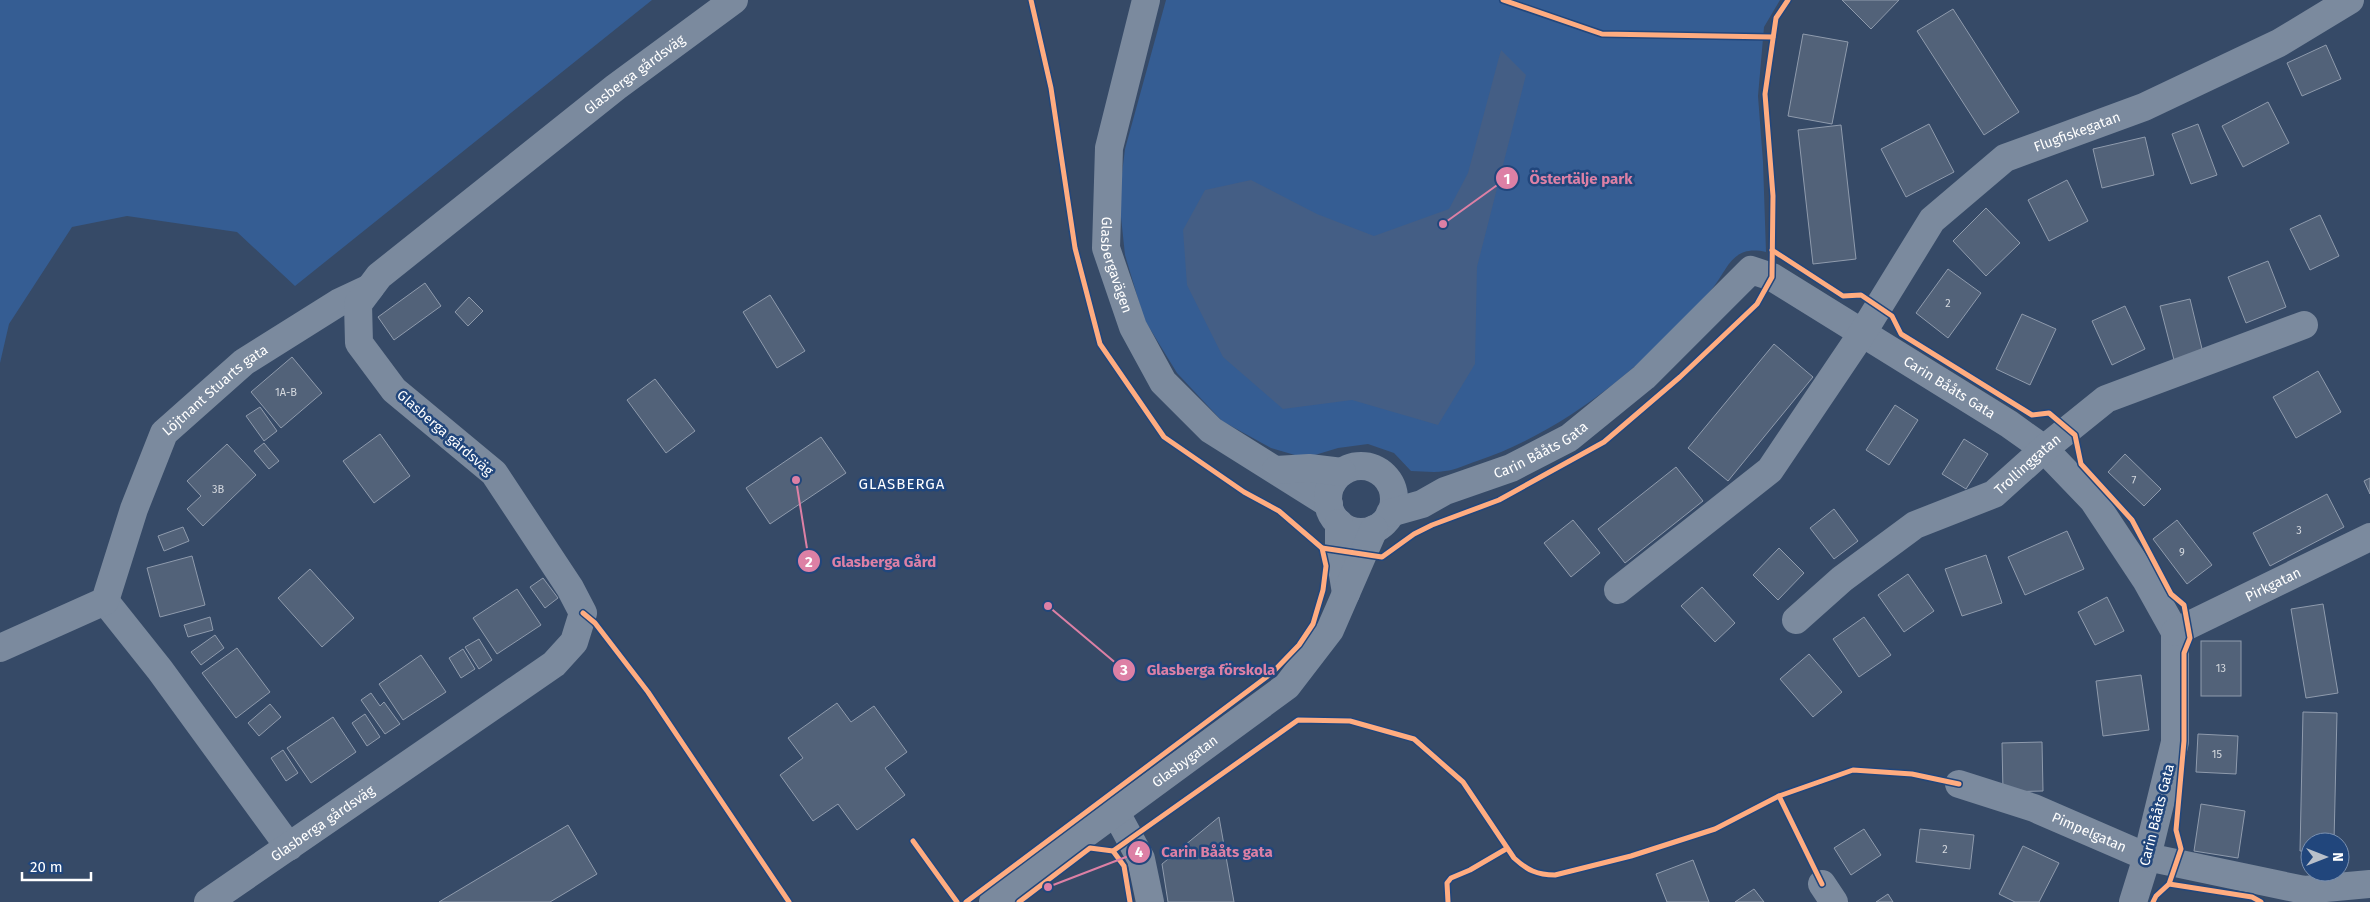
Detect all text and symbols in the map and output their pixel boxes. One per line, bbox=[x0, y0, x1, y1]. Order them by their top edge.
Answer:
street label: Glasberga gårdsväg bbox=[580, 30, 689, 118]
street label: Flugfiskegatan bbox=[2031, 108, 2123, 155]
callout: Östertälje park bbox=[1495, 163, 1643, 193]
text: 1 bbox=[1504, 170, 1510, 188]
text: Östertälje park bbox=[1530, 170, 1633, 188]
street label: Glasbergavägen bbox=[1097, 216, 1136, 315]
house number: 2 bbox=[1945, 297, 1951, 310]
street label: Löjtnant Stuarts gata bbox=[159, 341, 271, 439]
street label: Carin Bååts Gata bbox=[1901, 352, 1999, 422]
house number: 1A-B bbox=[275, 386, 297, 399]
street label: Glasberga gårdsväg bbox=[393, 387, 497, 480]
street label: Carin Bååts Gata bbox=[1491, 418, 1591, 482]
street label: Trollinggatan bbox=[1991, 430, 2064, 498]
house number: 7 bbox=[2132, 474, 2137, 487]
district label: GLASBERGA bbox=[859, 475, 945, 493]
house number: 3B bbox=[212, 483, 224, 496]
house number: 3 bbox=[2296, 524, 2302, 537]
callout: Glasberga Gård bbox=[796, 546, 946, 576]
house number: 9 bbox=[2179, 546, 2185, 559]
text: 2 bbox=[805, 553, 813, 571]
text: Glasberga Gård bbox=[832, 553, 936, 571]
street label: Pirkgatan bbox=[2242, 563, 2304, 605]
callout: Glasberga förskola bbox=[1111, 655, 1285, 685]
text: 3 bbox=[1119, 661, 1128, 679]
text: Glasberga förskola bbox=[1147, 661, 1275, 679]
house number: 13 bbox=[2216, 662, 2226, 675]
street label: Glasbygatan bbox=[1149, 731, 1221, 791]
house number: 15 bbox=[2212, 748, 2223, 761]
street label: Carin Bååts Gata bbox=[2136, 762, 2178, 868]
street label: Glasberga gårdsväg bbox=[267, 781, 378, 865]
street label: Pimpelgatan bbox=[2049, 808, 2129, 856]
north arrow bbox=[2300, 832, 2350, 882]
callout: Carin Bååts gata bbox=[1126, 837, 1282, 867]
text: 4 bbox=[1135, 843, 1144, 861]
text: Carin Bååts gata bbox=[1161, 843, 1273, 861]
house number: 2 bbox=[1942, 843, 1948, 856]
scale bar bbox=[22, 850, 91, 882]
text: N bbox=[2329, 852, 2346, 862]
text: 20 m bbox=[30, 858, 63, 876]

